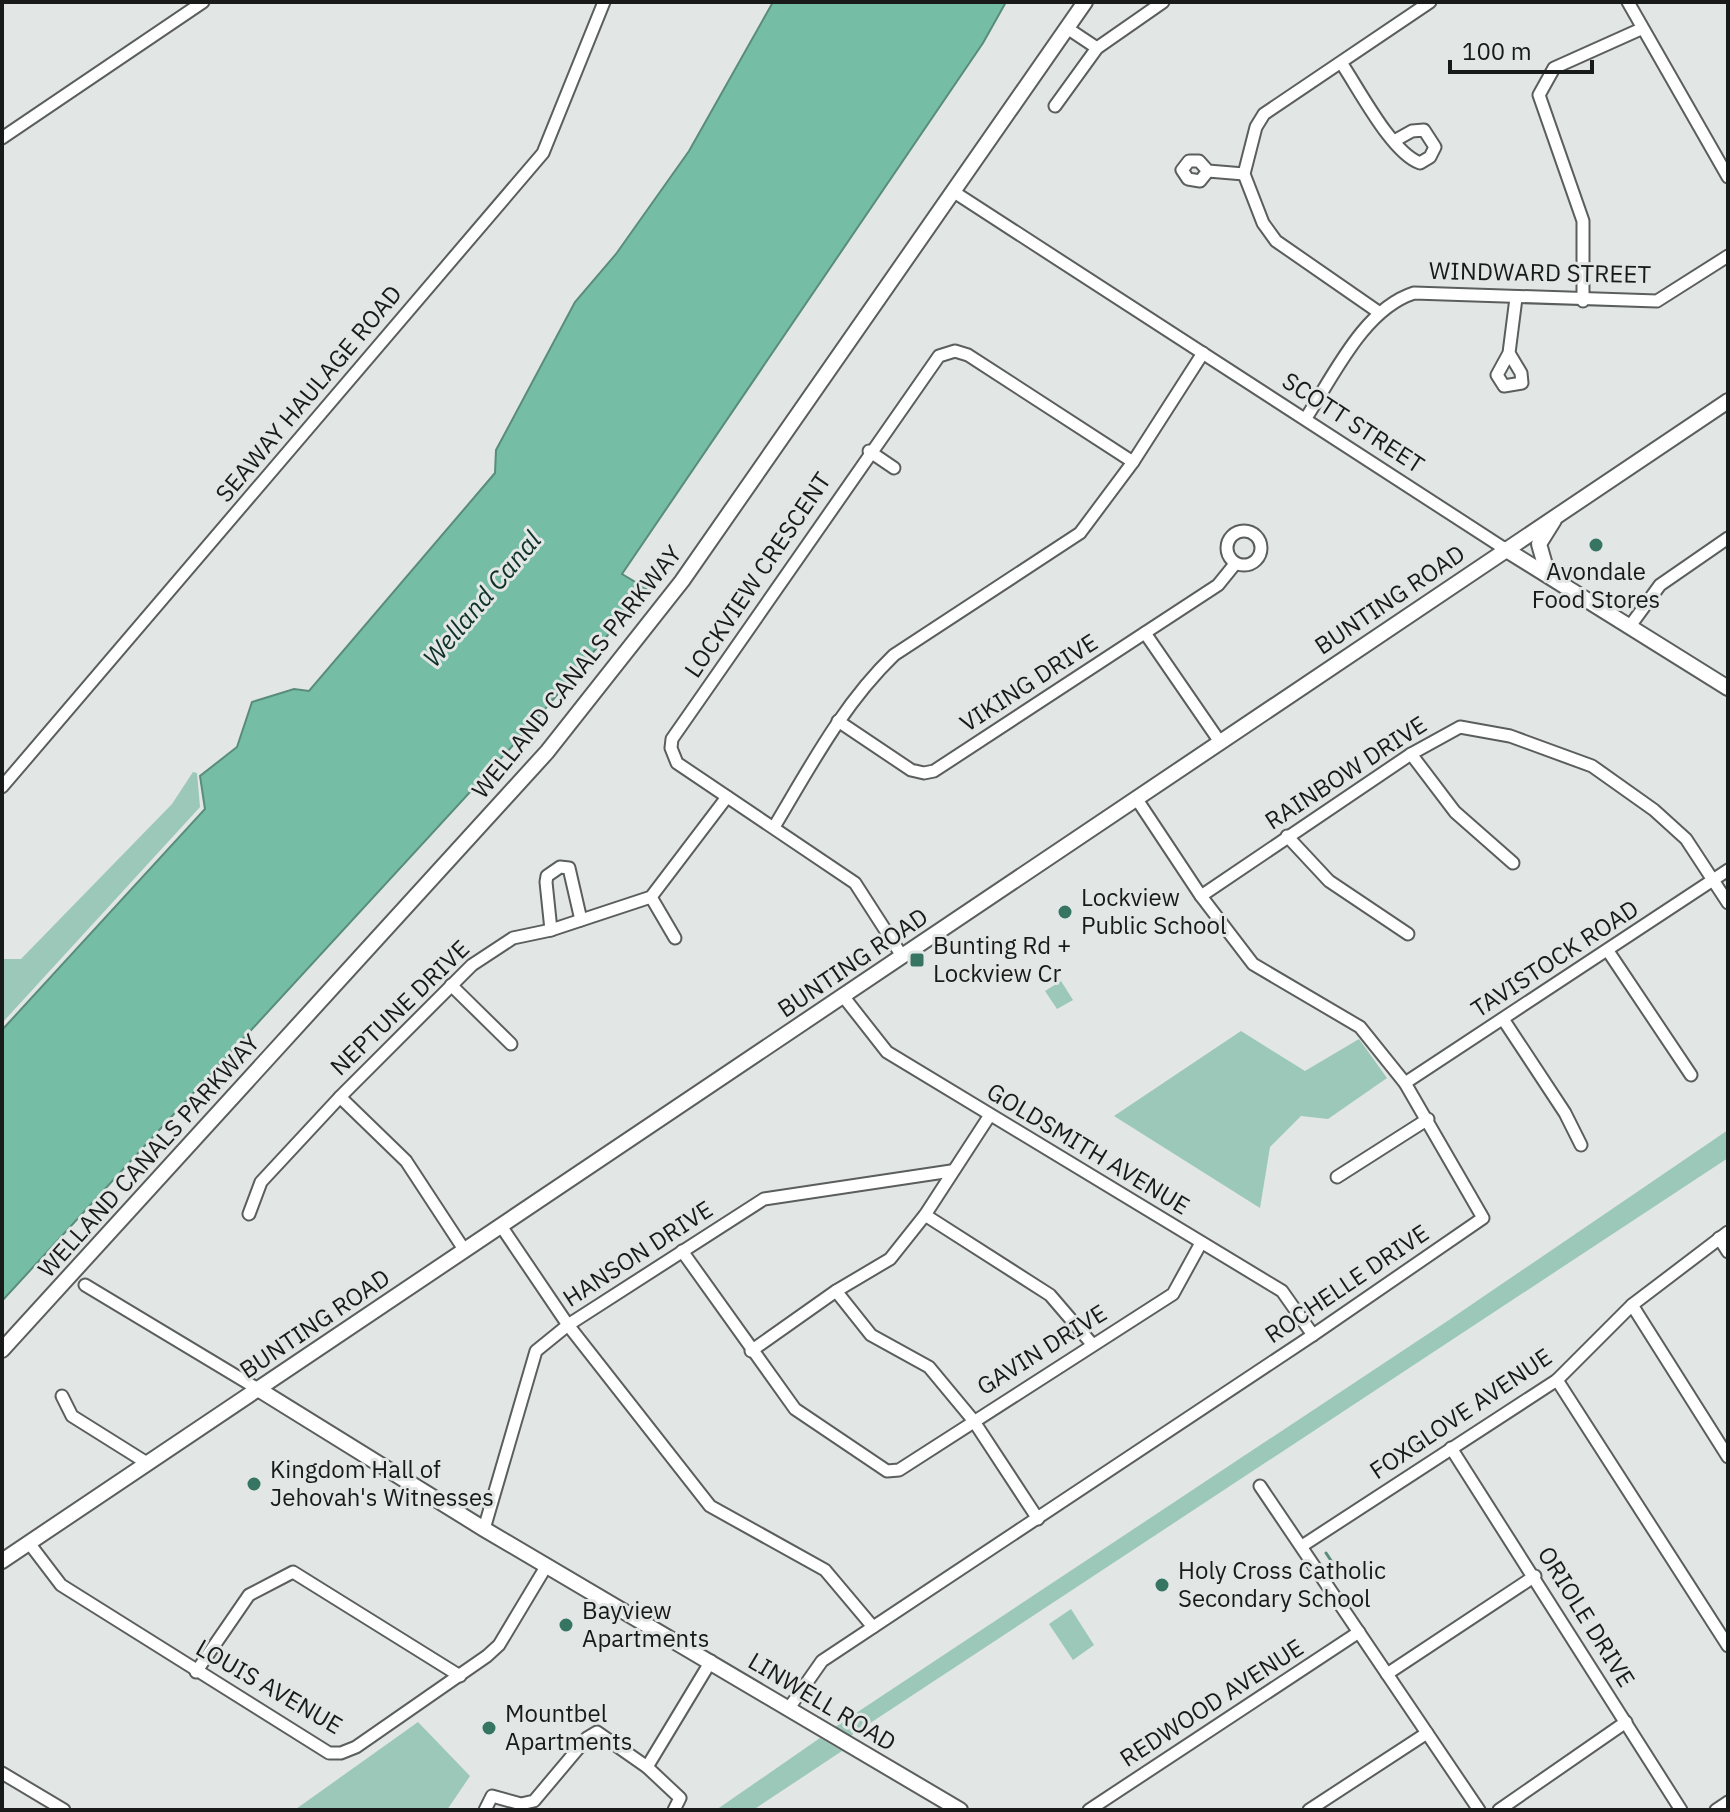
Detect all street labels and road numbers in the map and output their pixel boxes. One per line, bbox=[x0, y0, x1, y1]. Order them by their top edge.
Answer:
street label: WINDWARD STREET bbox=[1429, 254, 1652, 290]
street label: SEAWAY HAULAGE ROAD bbox=[208, 278, 409, 509]
street label: SCOTT STREET bbox=[1276, 364, 1431, 480]
street label: LOCKVIEW CRESCENT bbox=[676, 465, 838, 683]
street label: BUNTING ROAD bbox=[1308, 537, 1471, 661]
street label: WELLAND CANALS PARKWAY bbox=[464, 538, 688, 805]
street label: VIKING DRIVE bbox=[953, 626, 1103, 739]
street label: RAINBOW DRIVE bbox=[1258, 708, 1432, 836]
street label: TAVISTOCK ROAD bbox=[1465, 892, 1644, 1024]
street label: BUNTING ROAD bbox=[771, 900, 934, 1024]
street label: NEPTUNE DRIVE bbox=[323, 933, 476, 1082]
street label: WELLAND CANALS PARKWAY bbox=[30, 1027, 266, 1284]
street label: GOLDSMITH AVENUE bbox=[981, 1075, 1196, 1221]
street label: HANSON DRIVE bbox=[556, 1193, 719, 1314]
street label: ROCHELLE DRIVE bbox=[1258, 1216, 1435, 1350]
street label: BUNTING ROAD bbox=[233, 1261, 396, 1385]
street label: GAVIN DRIVE bbox=[970, 1296, 1113, 1402]
street label: FOXGLOVE AVENUE bbox=[1363, 1340, 1558, 1486]
street label: ORIOLE DRIVE bbox=[1531, 1540, 1643, 1693]
street label: LOUIS AVENUE bbox=[190, 1631, 349, 1741]
street label: REDWOOD AVENUE bbox=[1113, 1631, 1309, 1774]
street label: LINWELL ROAD bbox=[743, 1644, 902, 1758]

